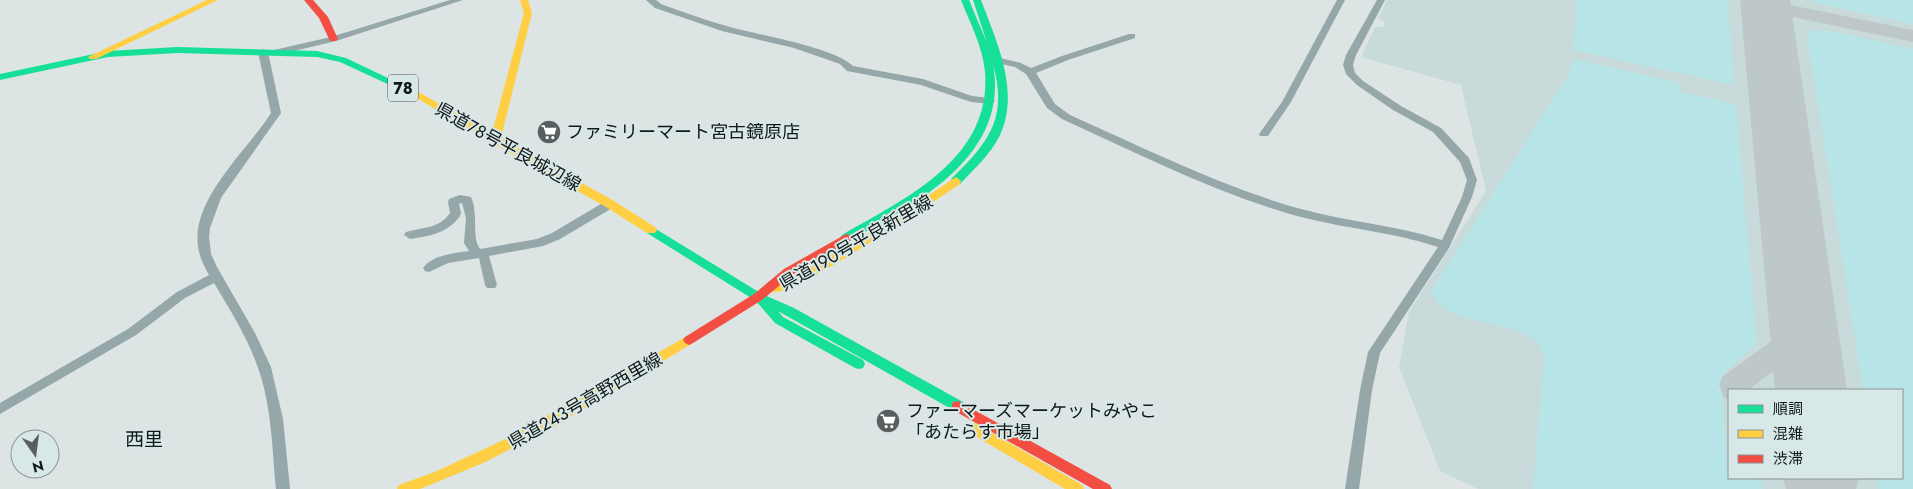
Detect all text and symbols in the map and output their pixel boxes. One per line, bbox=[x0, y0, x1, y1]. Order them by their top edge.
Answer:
road number: 78 bbox=[388, 75, 418, 102]
street label: 県道78号平良城辺線 bbox=[430, 96, 586, 198]
supermarket icon: ファミリーマート宮古鏡原店 bbox=[536, 119, 562, 145]
place label: ファミリーマート宮古鏡原店 bbox=[566, 119, 800, 145]
street label: 県道190号平良新里線 bbox=[774, 188, 938, 298]
street label: 県道243号高野西里線 bbox=[503, 346, 667, 456]
legend bbox=[1728, 389, 1903, 479]
place label: ファーマーズマーケットみやこ 「あたらす市場」 bbox=[906, 398, 1157, 445]
text: 順調 bbox=[1773, 398, 1803, 420]
supermarket icon: ファーマーズマーケットみやこ 「あたらす市場」 bbox=[875, 408, 901, 434]
text: 混雑 bbox=[1773, 423, 1803, 445]
district label: 西里 bbox=[125, 426, 163, 453]
north arrow bbox=[10, 429, 60, 479]
text: 渋滞 bbox=[1773, 448, 1803, 470]
text: N bbox=[30, 456, 46, 478]

